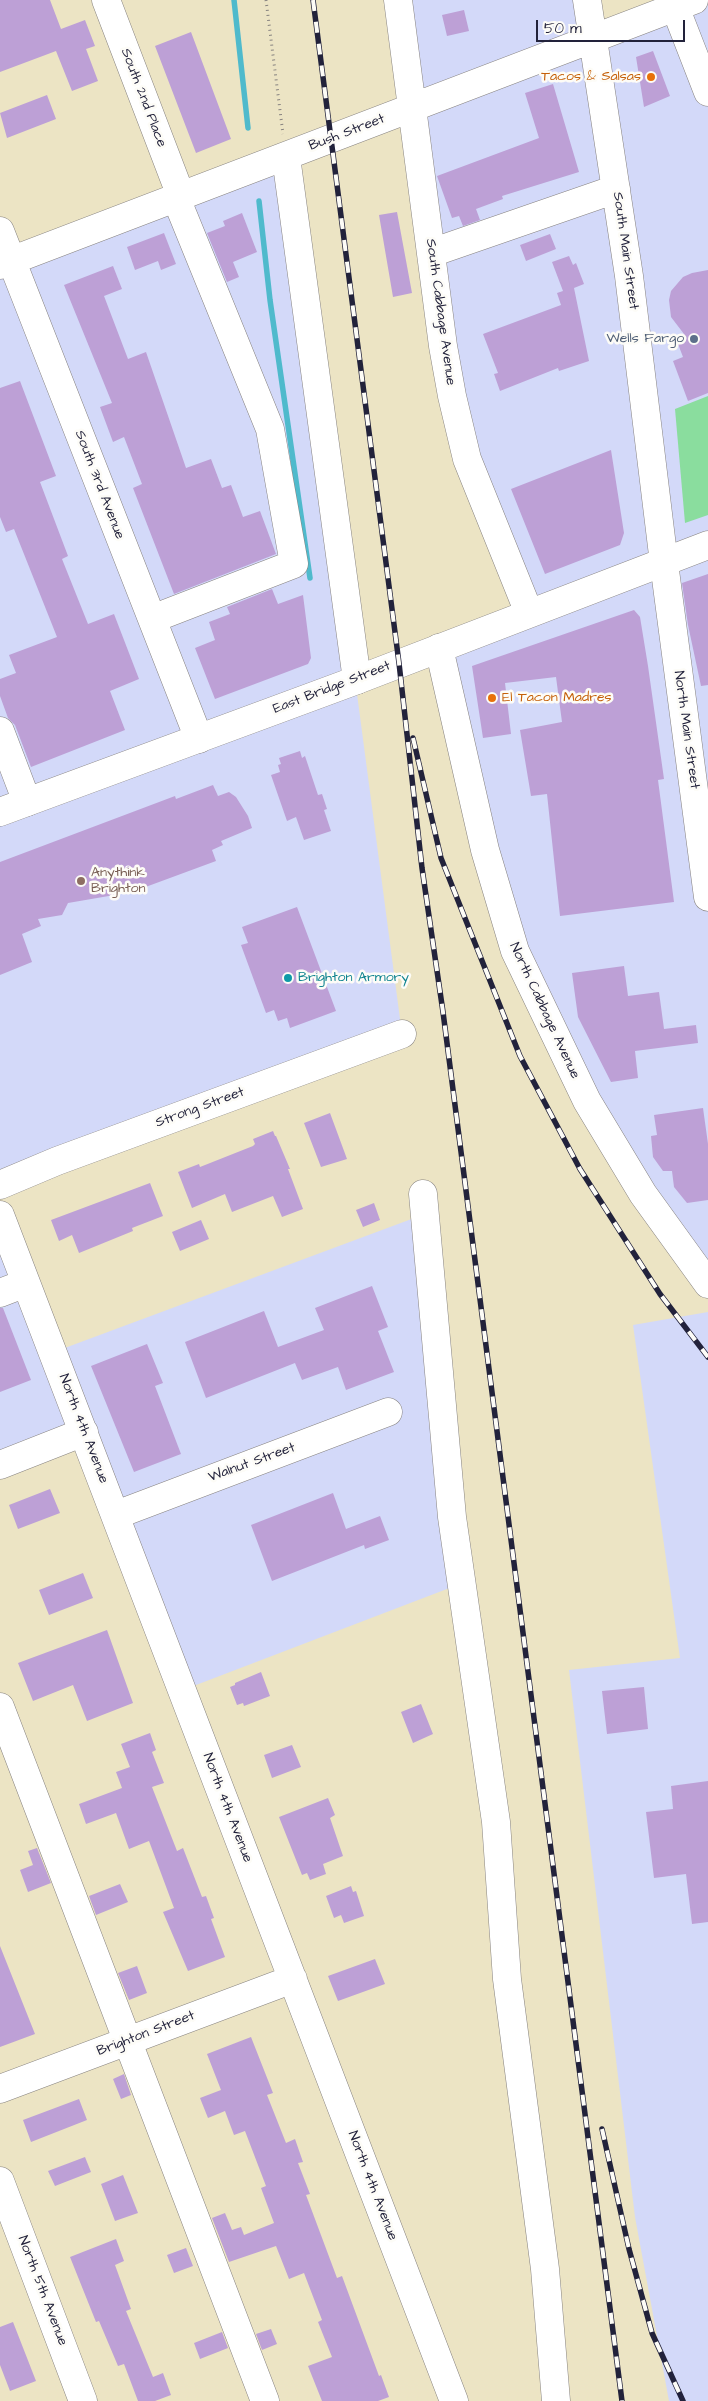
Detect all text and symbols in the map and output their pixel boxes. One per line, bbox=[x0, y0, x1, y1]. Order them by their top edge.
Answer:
scale bar bbox=[538, 10, 687, 42]
text: 50 m bbox=[544, 18, 582, 39]
street label: South 2nd Place bbox=[116, 46, 170, 150]
place label: Tacos & Salsas bbox=[541, 69, 641, 85]
marker: Tacos & Salsas bbox=[645, 71, 657, 83]
street label: Bush Street bbox=[307, 111, 387, 155]
street label: South Main Street bbox=[608, 191, 642, 311]
street label: South Cabbage Avenue bbox=[421, 238, 459, 386]
place label: Wells Fargo bbox=[607, 331, 684, 347]
marker: Wells Fargo bbox=[688, 333, 700, 345]
street label: South 3rd Avenue bbox=[70, 428, 128, 542]
street label: East Bridge Street bbox=[271, 658, 393, 718]
street label: North Main Street bbox=[669, 670, 703, 790]
place label: El Tacon Madres bbox=[502, 690, 611, 706]
marker: El Tacon Madres bbox=[486, 692, 498, 704]
place label: Anythink Brighton bbox=[91, 865, 145, 898]
marker: Anythink Brighton bbox=[75, 875, 87, 887]
street label: North Cabbage Avenue bbox=[505, 940, 583, 1082]
place label: Brighton Armory bbox=[298, 970, 409, 986]
marker: Brighton Armory bbox=[282, 972, 294, 984]
street label: Strong Street bbox=[153, 1084, 247, 1132]
street label: North 4th Avenue bbox=[54, 1372, 112, 1486]
street label: Walnut Street bbox=[206, 1440, 298, 1486]
street label: North 4th Avenue bbox=[198, 1751, 256, 1865]
street label: Brighton Street bbox=[95, 2008, 197, 2060]
street label: North 4th Avenue bbox=[343, 2129, 401, 2243]
street label: North 5th Avenue bbox=[13, 2234, 71, 2348]

